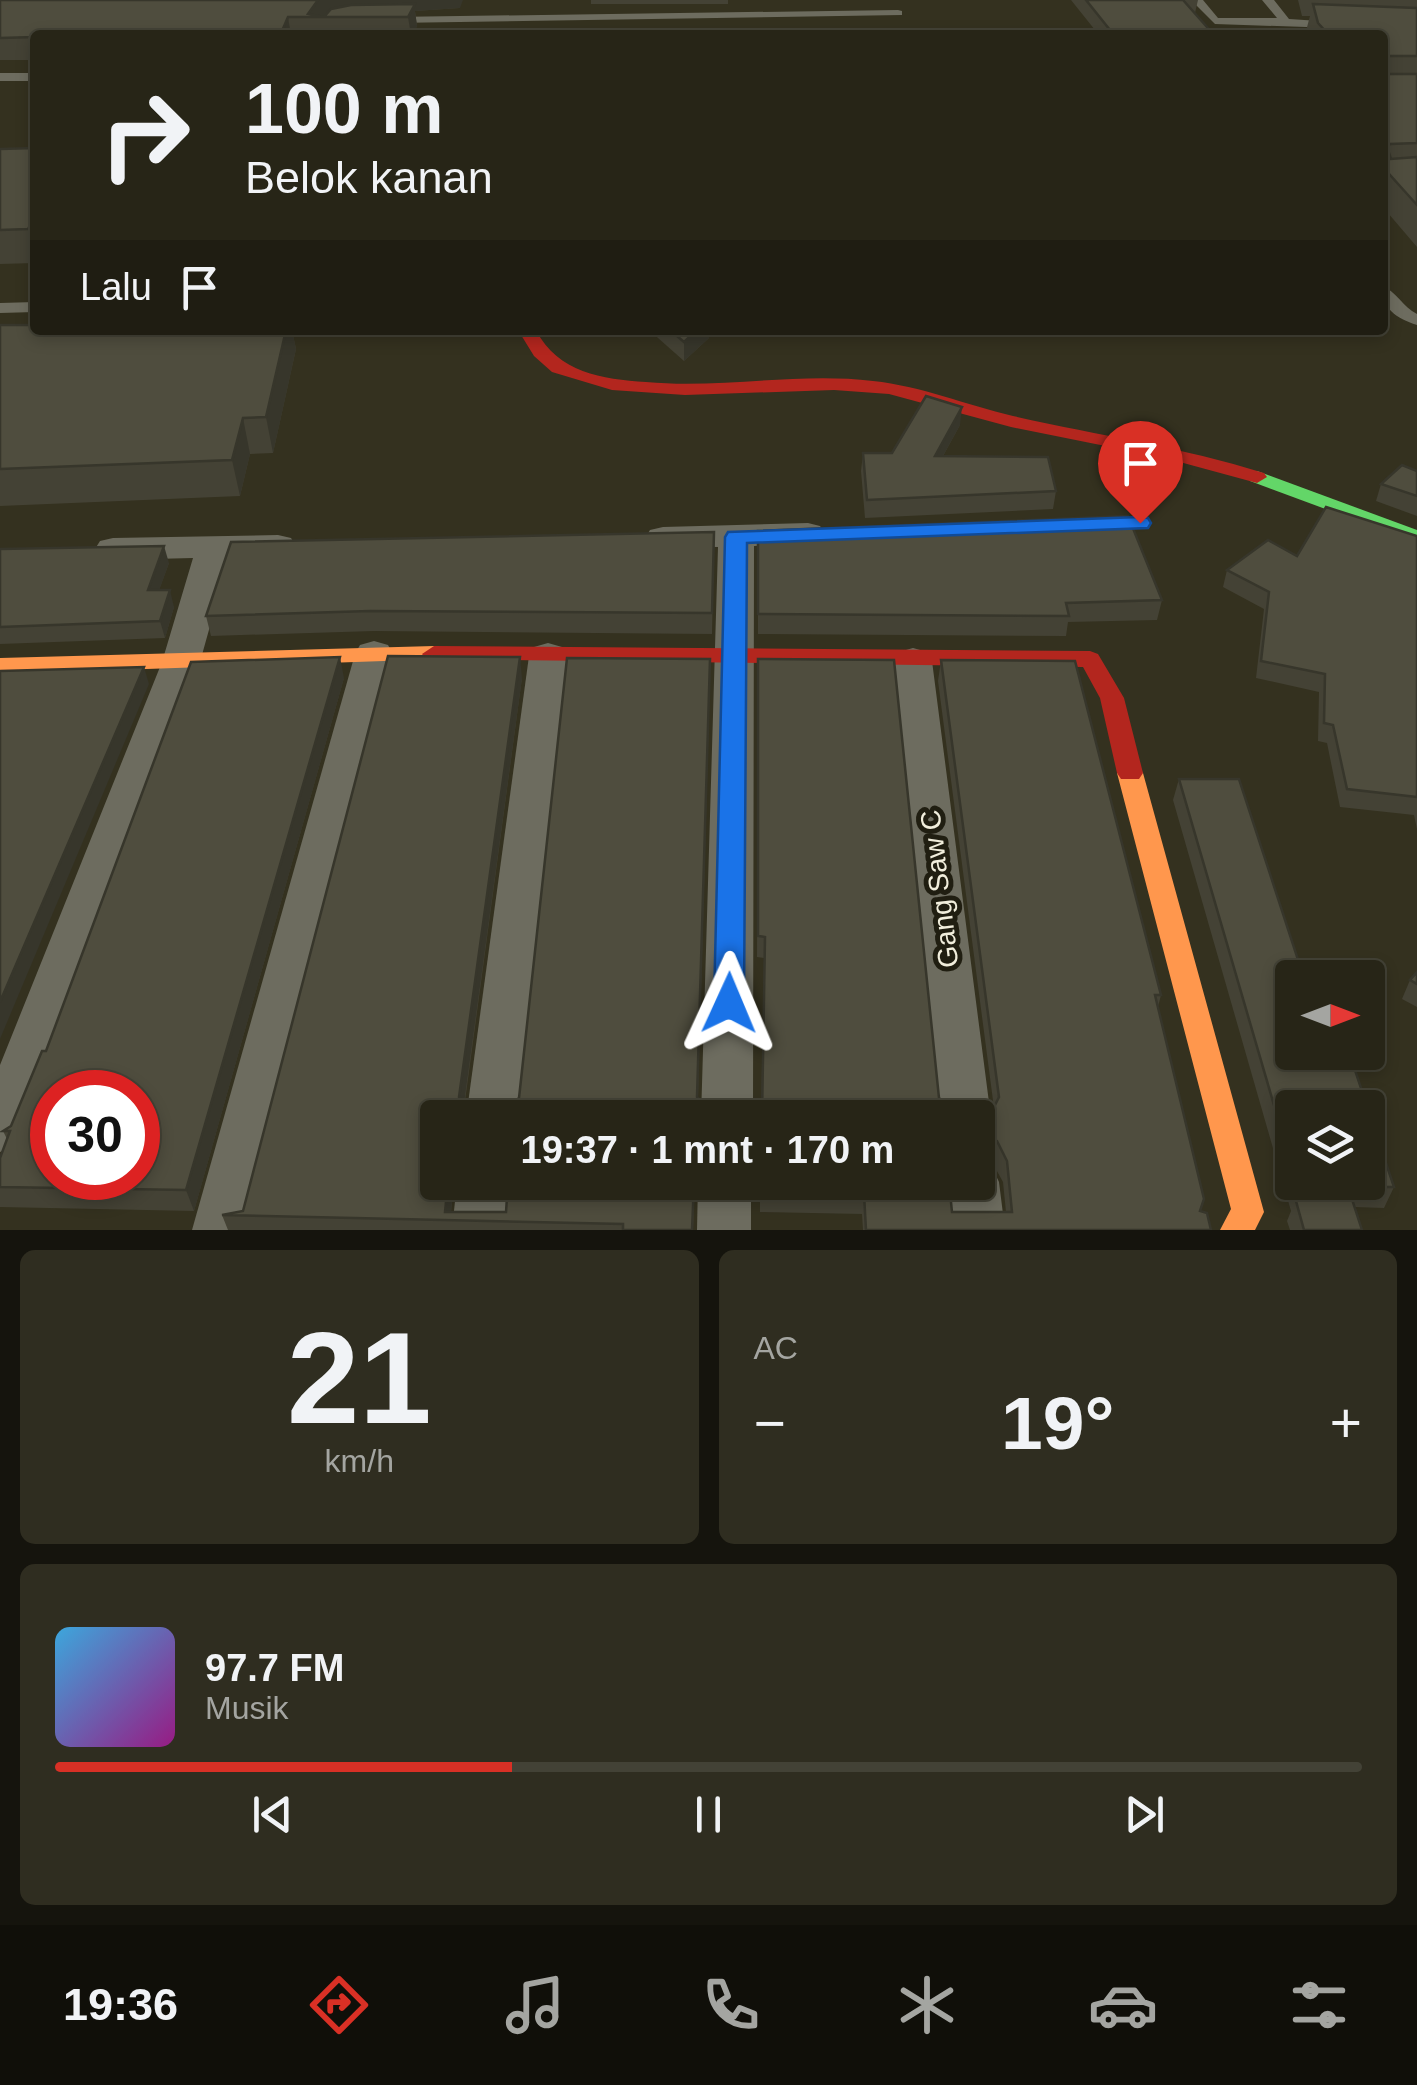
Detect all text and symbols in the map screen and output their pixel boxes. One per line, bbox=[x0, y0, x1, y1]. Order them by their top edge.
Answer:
icon: right bbox=[80, 70, 210, 200]
text: 100 m bbox=[245, 70, 443, 148]
text: Belok kanan bbox=[245, 152, 493, 203]
icon: arrive bbox=[172, 260, 227, 315]
text: Lalu bbox=[80, 266, 152, 308]
pin bbox=[1098, 421, 1183, 524]
icon: arrive bbox=[1113, 436, 1168, 491]
street label: Gang Saw C bbox=[914, 808, 965, 970]
position arrow bbox=[677, 951, 781, 1055]
north arrow bbox=[1275, 960, 1385, 1070]
map controls bbox=[1275, 960, 1385, 1200]
speed limit sign: 30 bbox=[30, 1070, 160, 1200]
button: layers bbox=[1275, 1090, 1385, 1200]
text: 19:37 · 1 mnt · 170 m bbox=[521, 1129, 894, 1171]
text: 21 bbox=[287, 1305, 432, 1451]
text: AC bbox=[754, 1330, 798, 1366]
text: 19° bbox=[1001, 1381, 1114, 1465]
text: − bbox=[754, 1392, 786, 1454]
text: + bbox=[1330, 1392, 1362, 1454]
text: km/h bbox=[325, 1443, 394, 1479]
text: 97.7 FM bbox=[205, 1647, 344, 1689]
text: Musik bbox=[205, 1690, 289, 1726]
icon: previous bbox=[245, 1787, 300, 1842]
icon: pause bbox=[681, 1787, 736, 1842]
icon: next bbox=[1117, 1787, 1172, 1842]
icon: directions bbox=[304, 1970, 374, 2040]
icon: music bbox=[500, 1970, 570, 2040]
icon: phone bbox=[696, 1970, 766, 2040]
icon: climate bbox=[892, 1970, 962, 2040]
icon: car bbox=[1088, 1970, 1158, 2040]
icon: filters bbox=[1284, 1970, 1354, 2040]
text: 19:36 bbox=[63, 1979, 178, 2030]

